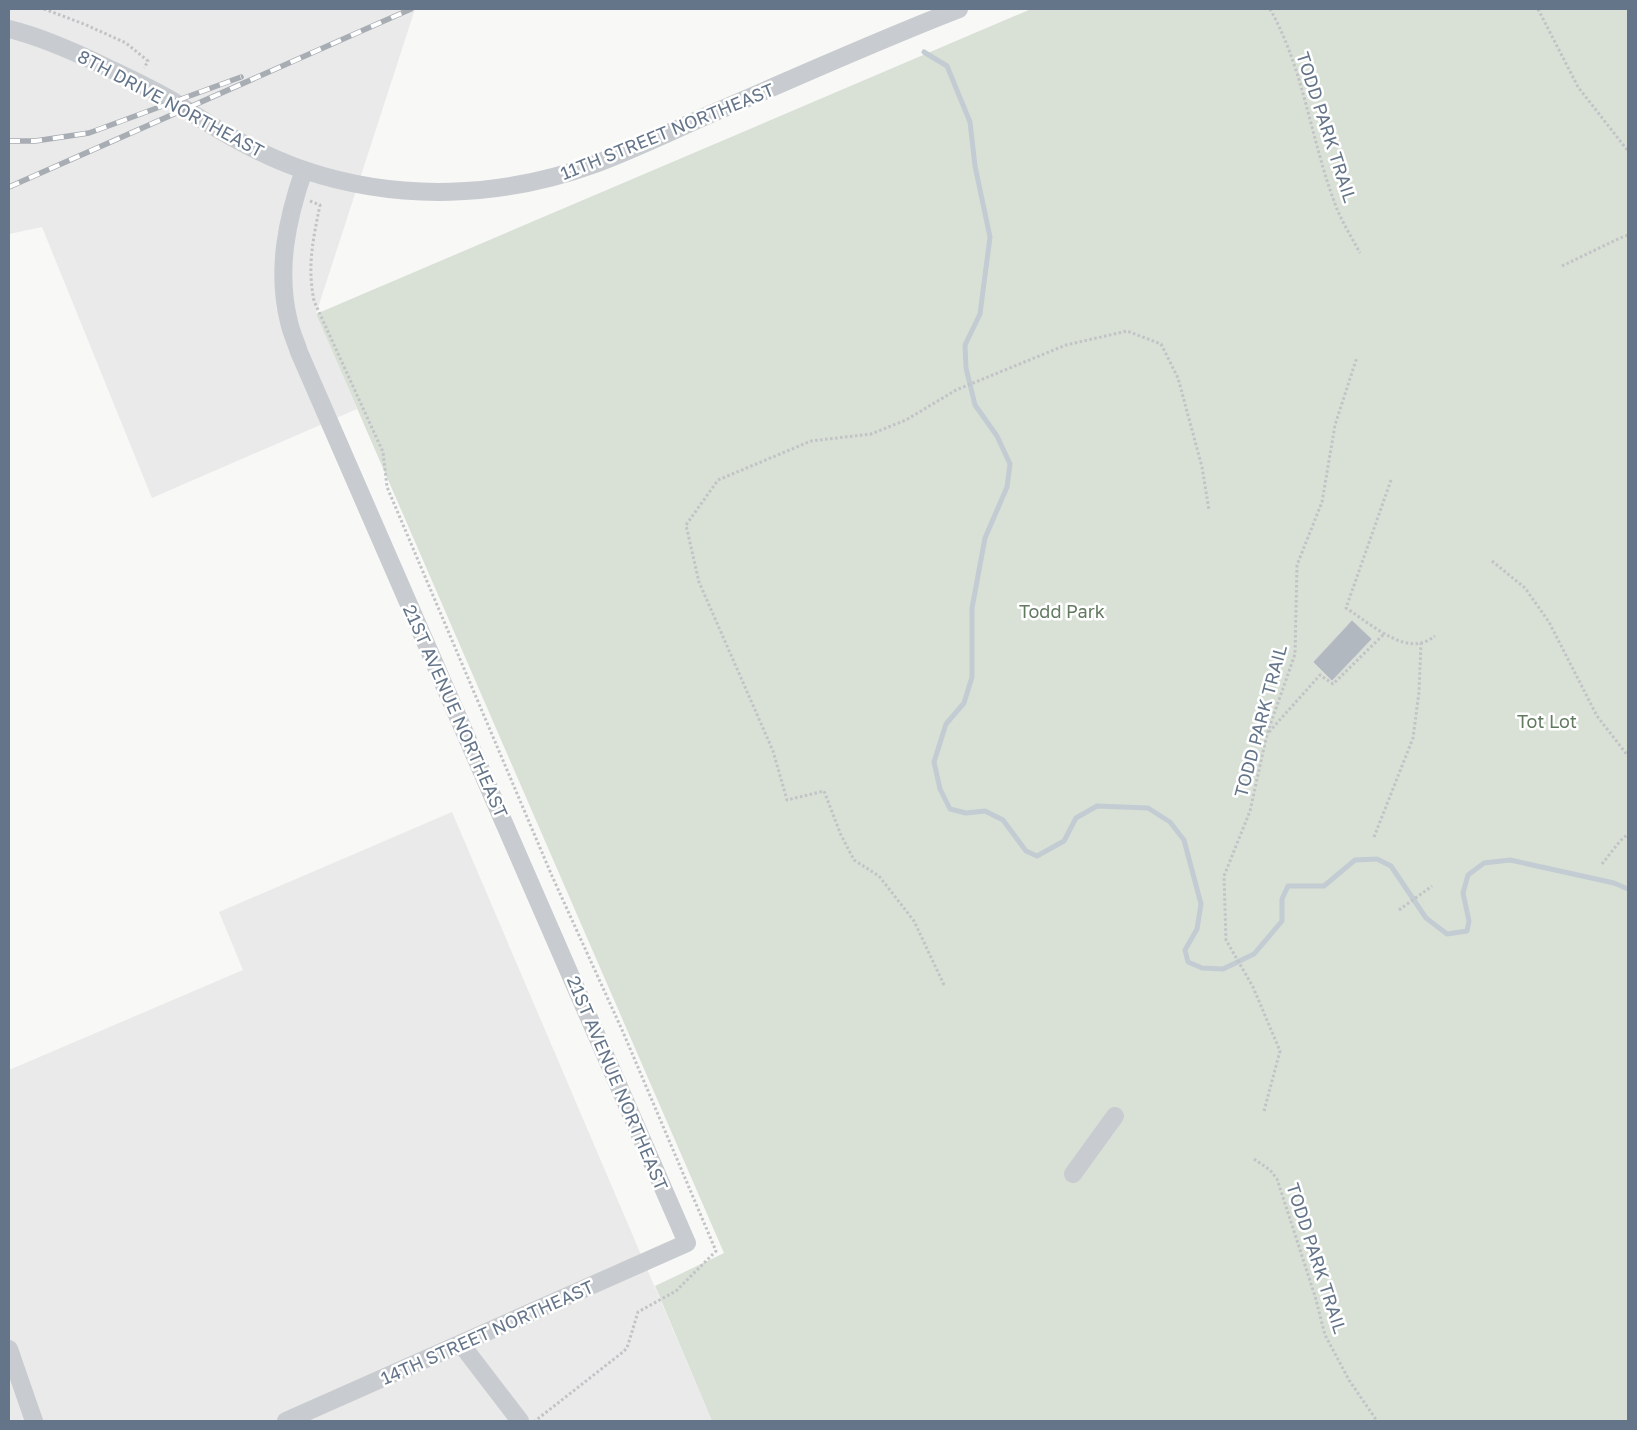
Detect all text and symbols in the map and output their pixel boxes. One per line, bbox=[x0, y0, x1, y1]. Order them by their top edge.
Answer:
street label: 8TH DRIVE NORTHEAST bbox=[74, 45, 268, 161]
street label: TODD PARK TRAIL bbox=[1292, 49, 1362, 205]
street label: 11TH STREET NORTHEAST bbox=[557, 78, 777, 184]
park label: Todd Park bbox=[1019, 600, 1105, 622]
street label: 21ST AVENUE NORTHEAST bbox=[399, 601, 513, 821]
street label: TODD PARK TRAIL bbox=[1229, 642, 1291, 800]
park label: Tot Lot bbox=[1517, 710, 1577, 732]
street label: 21ST AVENUE NORTHEAST bbox=[563, 972, 673, 1194]
street label: TODD PARK TRAIL bbox=[1282, 1180, 1352, 1336]
street label: 14TH STREET NORTHEAST bbox=[377, 1275, 597, 1389]

